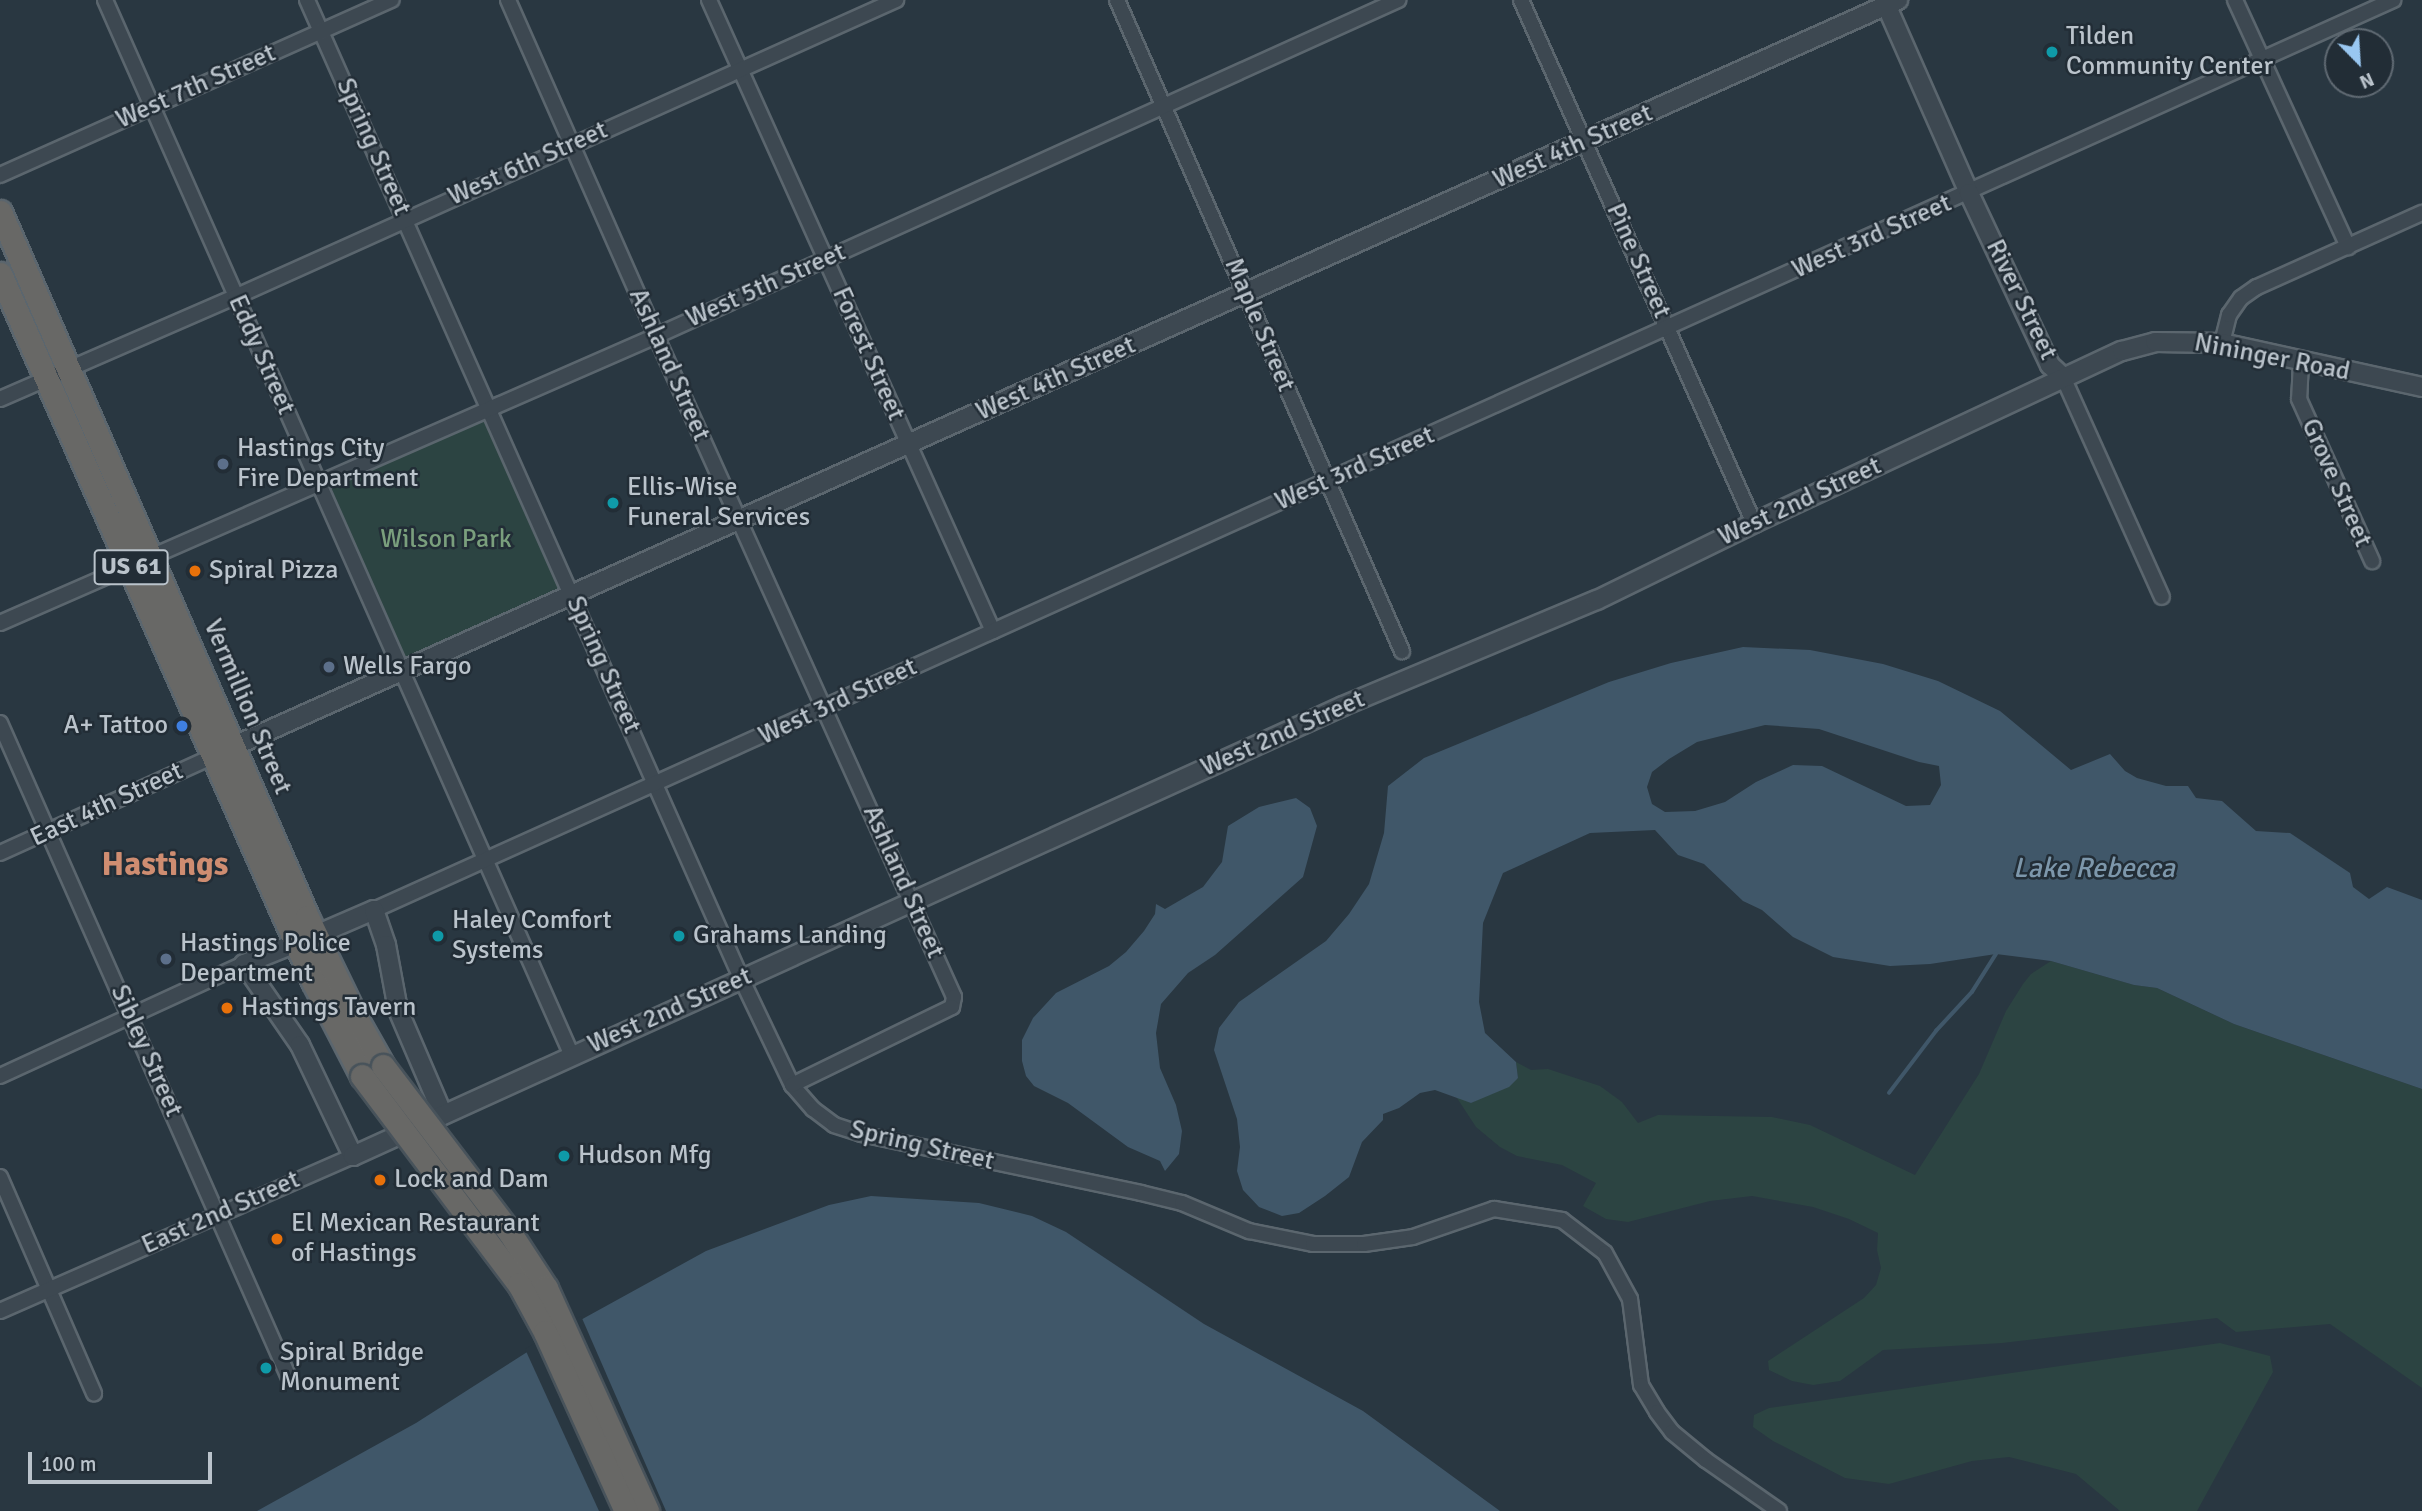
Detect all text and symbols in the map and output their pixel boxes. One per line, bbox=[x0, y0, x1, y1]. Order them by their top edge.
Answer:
place label: Tilden Community Center bbox=[2066, 21, 2273, 82]
north arrow bbox=[2324, 28, 2394, 98]
street label: West 7th Street bbox=[112, 38, 280, 136]
marker: Tilden Community Center bbox=[2044, 44, 2060, 60]
text: N bbox=[2356, 67, 2378, 94]
street label: Spring Street bbox=[329, 74, 417, 220]
street label: West 4th Street bbox=[1489, 98, 1657, 196]
street label: West 6th Street bbox=[444, 115, 612, 213]
street label: West 3rd Street bbox=[1788, 188, 1956, 286]
street label: Pine Street bbox=[1599, 199, 1677, 323]
street label: River Street bbox=[1978, 235, 2064, 365]
street label: West 5th Street bbox=[682, 237, 850, 335]
street label: Maple Street bbox=[1217, 254, 1301, 396]
street label: Forest Street bbox=[825, 283, 911, 425]
street label: Ashland Street bbox=[621, 284, 717, 446]
street label: Eddy Street bbox=[221, 290, 301, 420]
street label: Nininger Road bbox=[2192, 328, 2352, 388]
street label: West 4th Street bbox=[972, 330, 1140, 428]
street label: Grove Street bbox=[2294, 414, 2378, 552]
street label: West 3rd Street bbox=[1271, 420, 1439, 518]
place label: Hastings City Fire Department bbox=[237, 433, 418, 494]
street label: West 2nd Street bbox=[1714, 451, 1886, 553]
marker: Hastings City Fire Department bbox=[215, 456, 231, 472]
place label: Ellis-Wise Funeral Services bbox=[627, 472, 810, 534]
marker: Ellis-Wise Funeral Services bbox=[605, 495, 621, 511]
park label: Wilson Park bbox=[380, 524, 512, 556]
road number: US 61 bbox=[92, 546, 170, 588]
place label: Spiral Pizza bbox=[209, 555, 338, 587]
marker: Spiral Pizza bbox=[187, 563, 203, 579]
street label: Spring Street bbox=[559, 592, 647, 738]
street label: Vermillion Street bbox=[196, 615, 298, 799]
place label: Wells Fargo bbox=[343, 651, 472, 683]
street label: West 3rd Street bbox=[754, 652, 922, 752]
marker: Wells Fargo bbox=[321, 659, 337, 675]
street label: West 2nd Street bbox=[1196, 684, 1370, 784]
place label: A+ Tattoo bbox=[64, 710, 168, 742]
marker: A+ Tattoo bbox=[174, 718, 190, 734]
street label: East 4th Street bbox=[26, 756, 188, 854]
street label: Ashland Street bbox=[855, 801, 951, 963]
district label: Hastings bbox=[102, 845, 228, 885]
water label: Lake Rebecca bbox=[2013, 851, 2175, 885]
place label: Haley Comfort Systems bbox=[452, 905, 612, 967]
place label: Grahams Landing bbox=[693, 920, 887, 952]
place label: Hastings Police Department bbox=[180, 928, 351, 990]
marker: Haley Comfort Systems bbox=[430, 928, 446, 944]
marker: Grahams Landing bbox=[671, 928, 687, 944]
marker: Hastings Police Department bbox=[158, 951, 174, 967]
street label: West 2nd Street bbox=[583, 961, 757, 1061]
street label: Sibley Street bbox=[103, 980, 189, 1122]
place label: Hastings Tavern bbox=[241, 992, 416, 1024]
marker: Hastings Tavern bbox=[219, 1000, 235, 1016]
street label: Spring Street bbox=[847, 1114, 997, 1178]
place label: Hudson Mfg bbox=[578, 1140, 711, 1172]
marker: Hudson Mfg bbox=[556, 1148, 572, 1164]
street label: East 2nd Street bbox=[137, 1164, 305, 1262]
place label: Lock and Dam bbox=[394, 1164, 549, 1196]
marker: Lock and Dam bbox=[372, 1172, 388, 1188]
place label: El Mexican Restaurant of Hastings bbox=[291, 1208, 540, 1270]
marker: El Mexican Restaurant of Hastings bbox=[269, 1231, 285, 1247]
place label: Spiral Bridge Monument bbox=[280, 1337, 424, 1398]
marker: Spiral Bridge Monument bbox=[258, 1360, 274, 1376]
scale bar bbox=[32, 1438, 215, 1482]
text: 100 m bbox=[41, 1451, 96, 1477]

